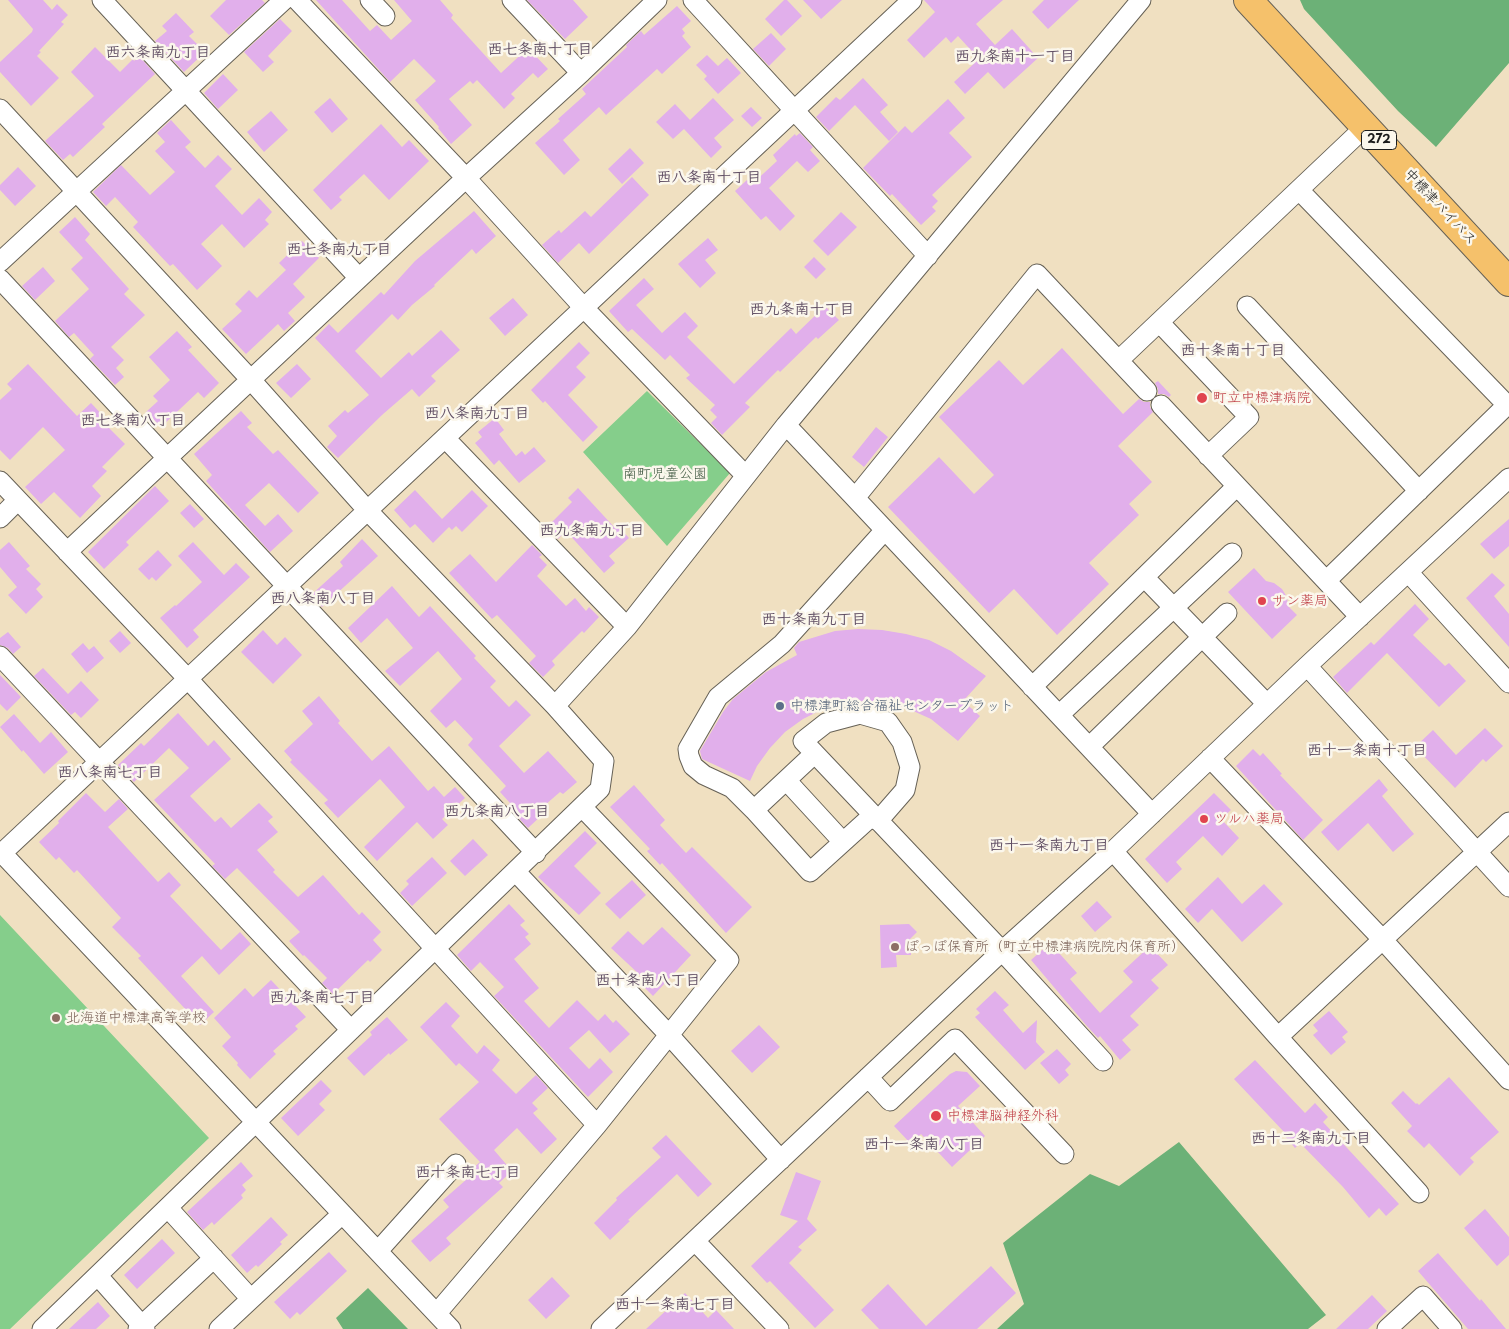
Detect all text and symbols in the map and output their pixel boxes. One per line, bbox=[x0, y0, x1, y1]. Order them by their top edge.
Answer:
district label: 西七条南十丁目 bbox=[488, 41, 592, 59]
district label: 西六条南九丁目 bbox=[106, 44, 210, 62]
district label: 西九条南十一丁目 bbox=[955, 48, 1075, 66]
road number: 272 bbox=[1362, 130, 1396, 150]
street label: 中標津バイパス bbox=[1400, 165, 1480, 249]
district label: 西八条南十丁目 bbox=[657, 169, 761, 187]
district label: 西七条南九丁目 bbox=[287, 241, 391, 259]
district label: 西九条南十丁目 bbox=[750, 301, 854, 319]
district label: 西十条南十丁目 bbox=[1181, 342, 1285, 360]
place label: 町立中標津病院 bbox=[1213, 390, 1311, 406]
marker: 町立中標津病院 bbox=[1195, 391, 1209, 405]
district label: 西八条南九丁目 bbox=[425, 405, 529, 423]
district label: 西七条南八丁目 bbox=[81, 412, 185, 430]
park label: 南町児童公園 bbox=[623, 466, 707, 482]
district label: 西九条南九丁目 bbox=[540, 522, 644, 540]
district label: 西八条南八丁目 bbox=[271, 590, 375, 608]
place label: サン薬局 bbox=[1272, 593, 1328, 609]
marker: サン薬局 bbox=[1256, 595, 1268, 607]
district label: 西十条南九丁目 bbox=[762, 611, 866, 629]
place label: 中標津町総合福祉センタープラット bbox=[790, 698, 1014, 714]
marker: 中標津町総合福祉センタープラット bbox=[774, 700, 786, 712]
district label: 西十一条南十丁目 bbox=[1307, 742, 1427, 760]
district label: 西八条南七丁目 bbox=[58, 764, 162, 782]
district label: 西九条南八丁目 bbox=[445, 803, 549, 821]
place label: ツルハ薬局 bbox=[1214, 811, 1284, 827]
marker: ツルハ薬局 bbox=[1198, 813, 1210, 825]
district label: 西十一条南九丁目 bbox=[989, 837, 1109, 855]
place label: ぽっぽ保育所（町立中標津病院院内保育所） bbox=[905, 939, 1185, 955]
marker: ぽっぽ保育所（町立中標津病院院内保育所） bbox=[889, 941, 901, 953]
district label: 西十条南八丁目 bbox=[596, 972, 700, 990]
district label: 西九条南七丁目 bbox=[270, 989, 374, 1007]
place label: 北海道中標津高等学校 bbox=[66, 1010, 206, 1026]
marker: 北海道中標津高等学校 bbox=[50, 1012, 62, 1024]
place label: 中標津脳神経外科 bbox=[947, 1108, 1059, 1124]
marker: 中標津脳神経外科 bbox=[929, 1109, 943, 1123]
district label: 西十二条南九丁目 bbox=[1251, 1130, 1371, 1148]
district label: 西十一条南八丁目 bbox=[864, 1136, 984, 1154]
district label: 西十条南七丁目 bbox=[416, 1164, 520, 1182]
district label: 西十一条南七丁目 bbox=[615, 1296, 735, 1314]

